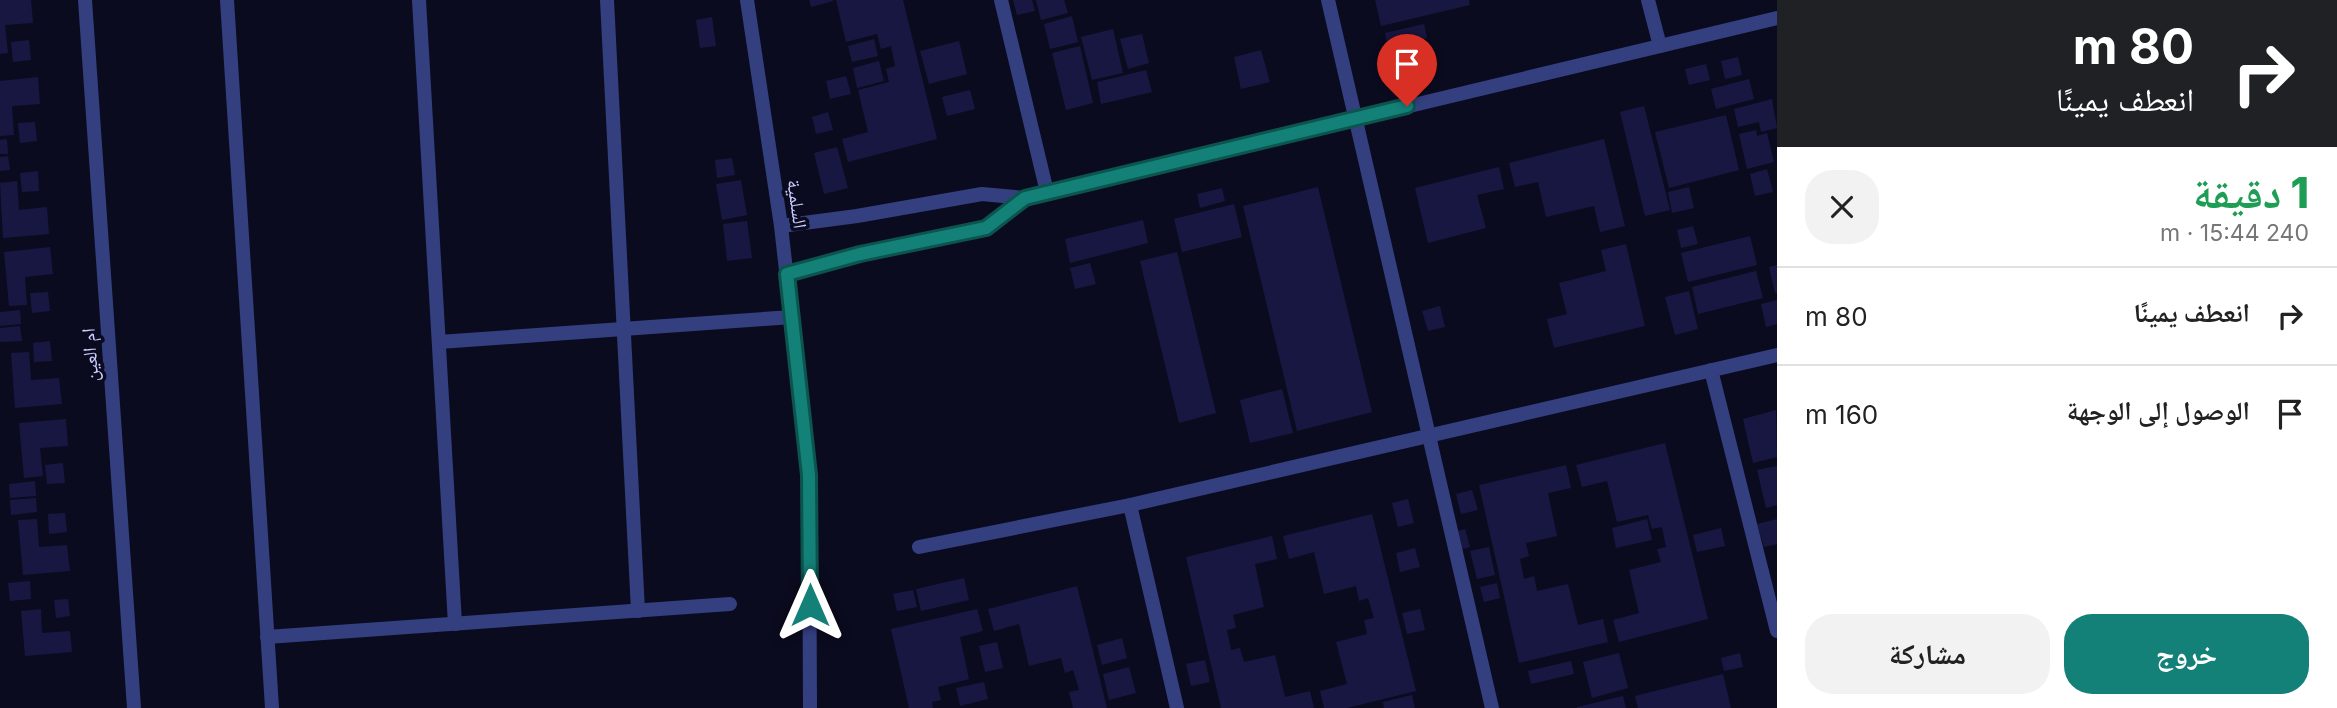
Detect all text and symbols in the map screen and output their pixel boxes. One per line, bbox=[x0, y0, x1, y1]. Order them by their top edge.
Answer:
text: 80 m bbox=[2073, 17, 2194, 76]
icon: right bbox=[2218, 28, 2309, 119]
pin bbox=[1377, 34, 1437, 106]
icon: arrive bbox=[1388, 45, 1426, 83]
text: انعطف يمينًا bbox=[2056, 80, 2194, 119]
text: 1 دقيقة bbox=[2193, 167, 2309, 218]
button: close bbox=[1805, 170, 1879, 244]
street label: السلمية bbox=[782, 178, 812, 230]
text: 240 m · 15:44 bbox=[2160, 219, 2309, 247]
text: انعطف يمينًا bbox=[2134, 297, 2250, 328]
icon: right bbox=[2271, 297, 2309, 335]
text: 80 m bbox=[1805, 301, 1868, 332]
street label: ام العين bbox=[77, 327, 105, 383]
text: الوصول إلى الوجهة bbox=[2067, 395, 2250, 426]
icon: arrive bbox=[2271, 395, 2309, 433]
text: 160 m bbox=[1805, 399, 1878, 430]
position arrow bbox=[773, 568, 847, 642]
button: مشاركة bbox=[1805, 614, 2050, 694]
button: خروج bbox=[2064, 614, 2309, 694]

